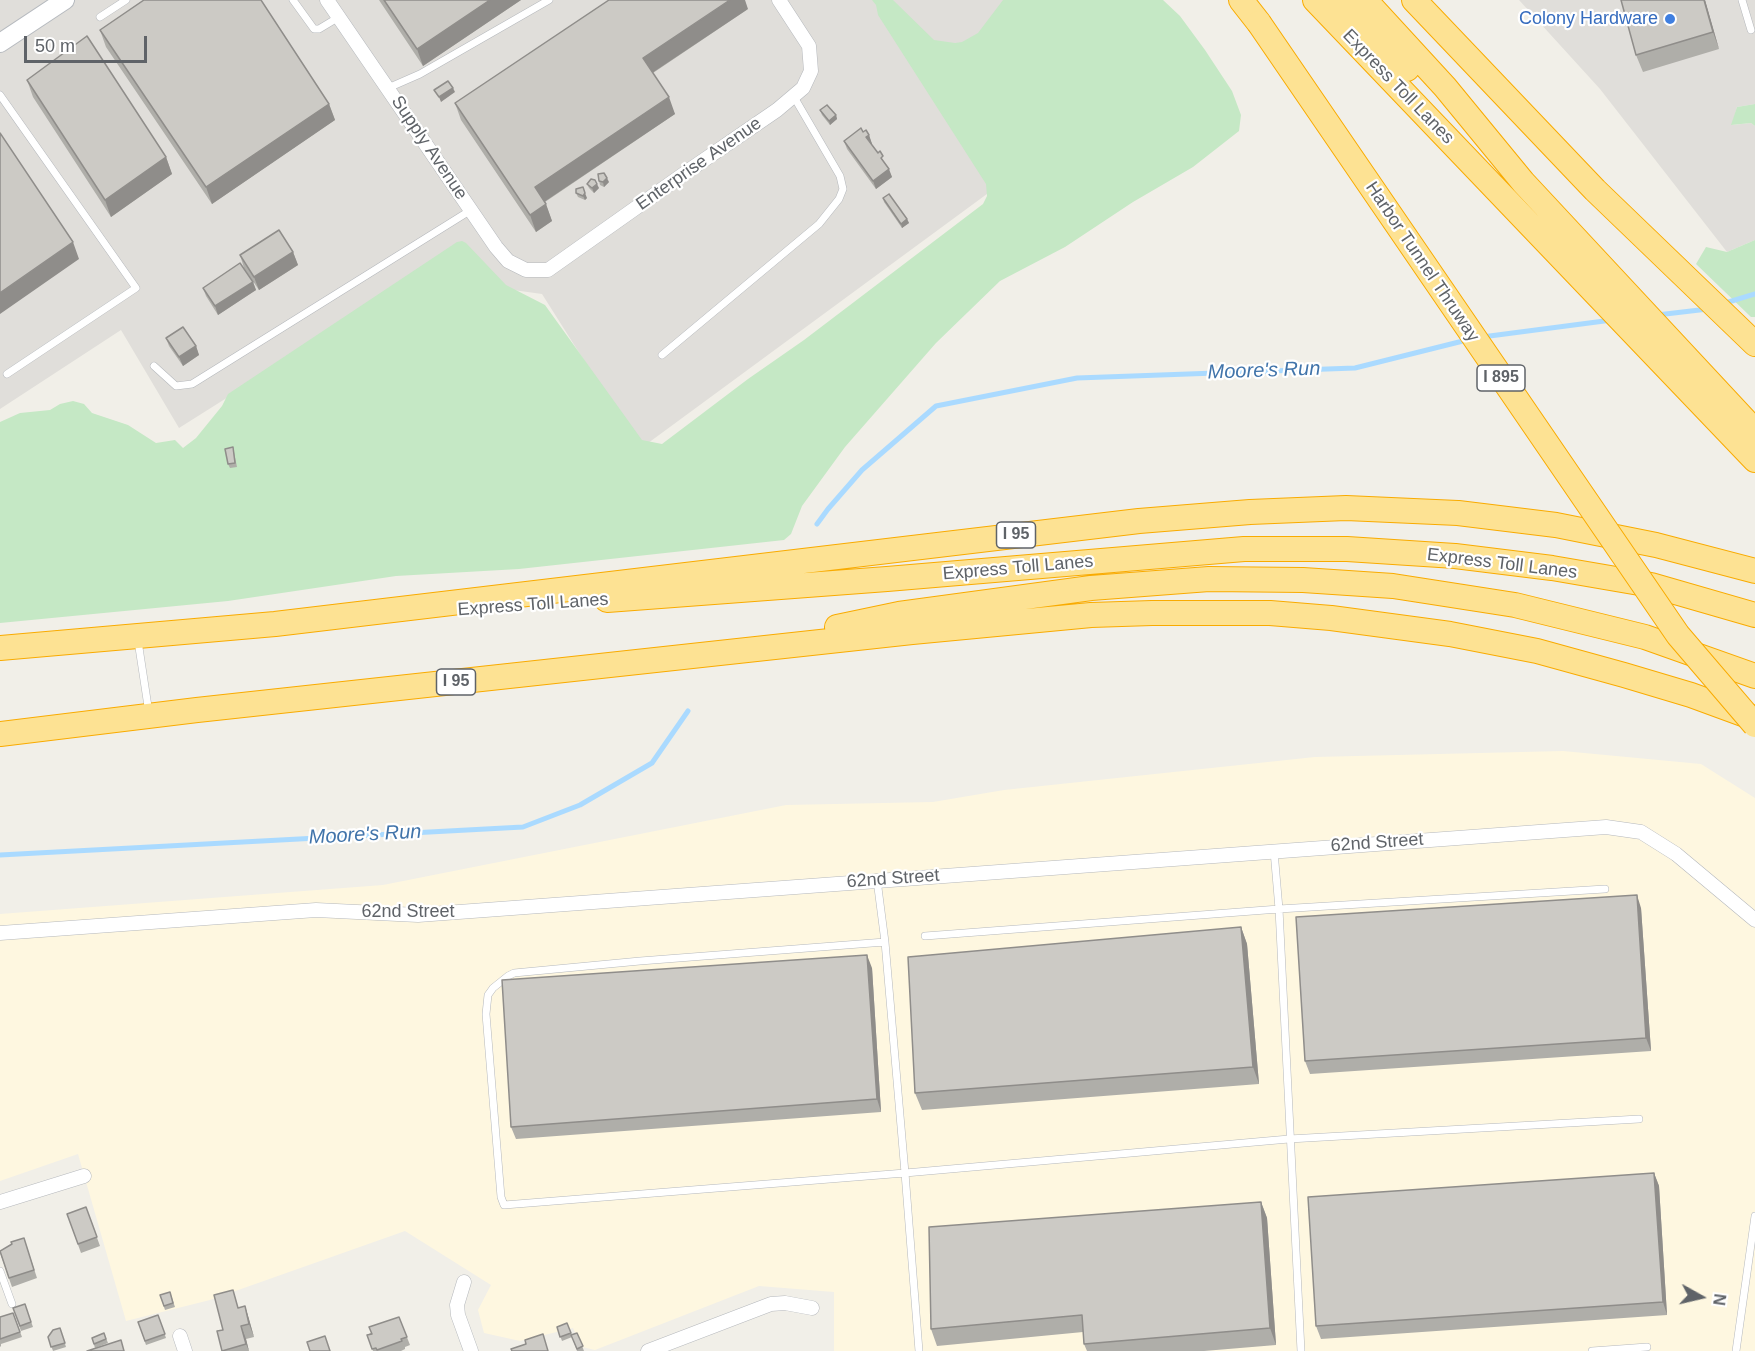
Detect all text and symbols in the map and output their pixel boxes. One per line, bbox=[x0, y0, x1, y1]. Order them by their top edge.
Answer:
place label: Colony Hardware bbox=[1519, 8, 1658, 30]
marker: Colony Hardware bbox=[1663, 12, 1677, 26]
scale bar bbox=[27, 24, 150, 62]
street label: Express Toll Lanes bbox=[1338, 25, 1458, 149]
text: 50 m bbox=[35, 36, 75, 56]
street label: Supply Avenue bbox=[386, 92, 472, 204]
street label: Enterprise Avenue bbox=[632, 113, 766, 215]
street label: Harbor Tunnel Thruway bbox=[1360, 178, 1484, 346]
water label: Moore's Run bbox=[1207, 357, 1321, 385]
road number: I 895 bbox=[1477, 365, 1525, 391]
road number: I 95 bbox=[996, 522, 1036, 548]
street label: Express Toll Lanes bbox=[1426, 544, 1578, 584]
street label: Express Toll Lanes bbox=[942, 551, 1094, 585]
street label: Express Toll Lanes bbox=[457, 589, 609, 621]
road number: I 95 bbox=[436, 669, 476, 695]
water label: Moore's Run bbox=[308, 820, 422, 850]
street label: 62nd Street bbox=[1330, 829, 1424, 857]
street label: 62nd Street bbox=[846, 865, 940, 893]
street label: 62nd Street bbox=[361, 901, 455, 923]
north arrow bbox=[1671, 1267, 1731, 1327]
text: N bbox=[1710, 1293, 1729, 1306]

